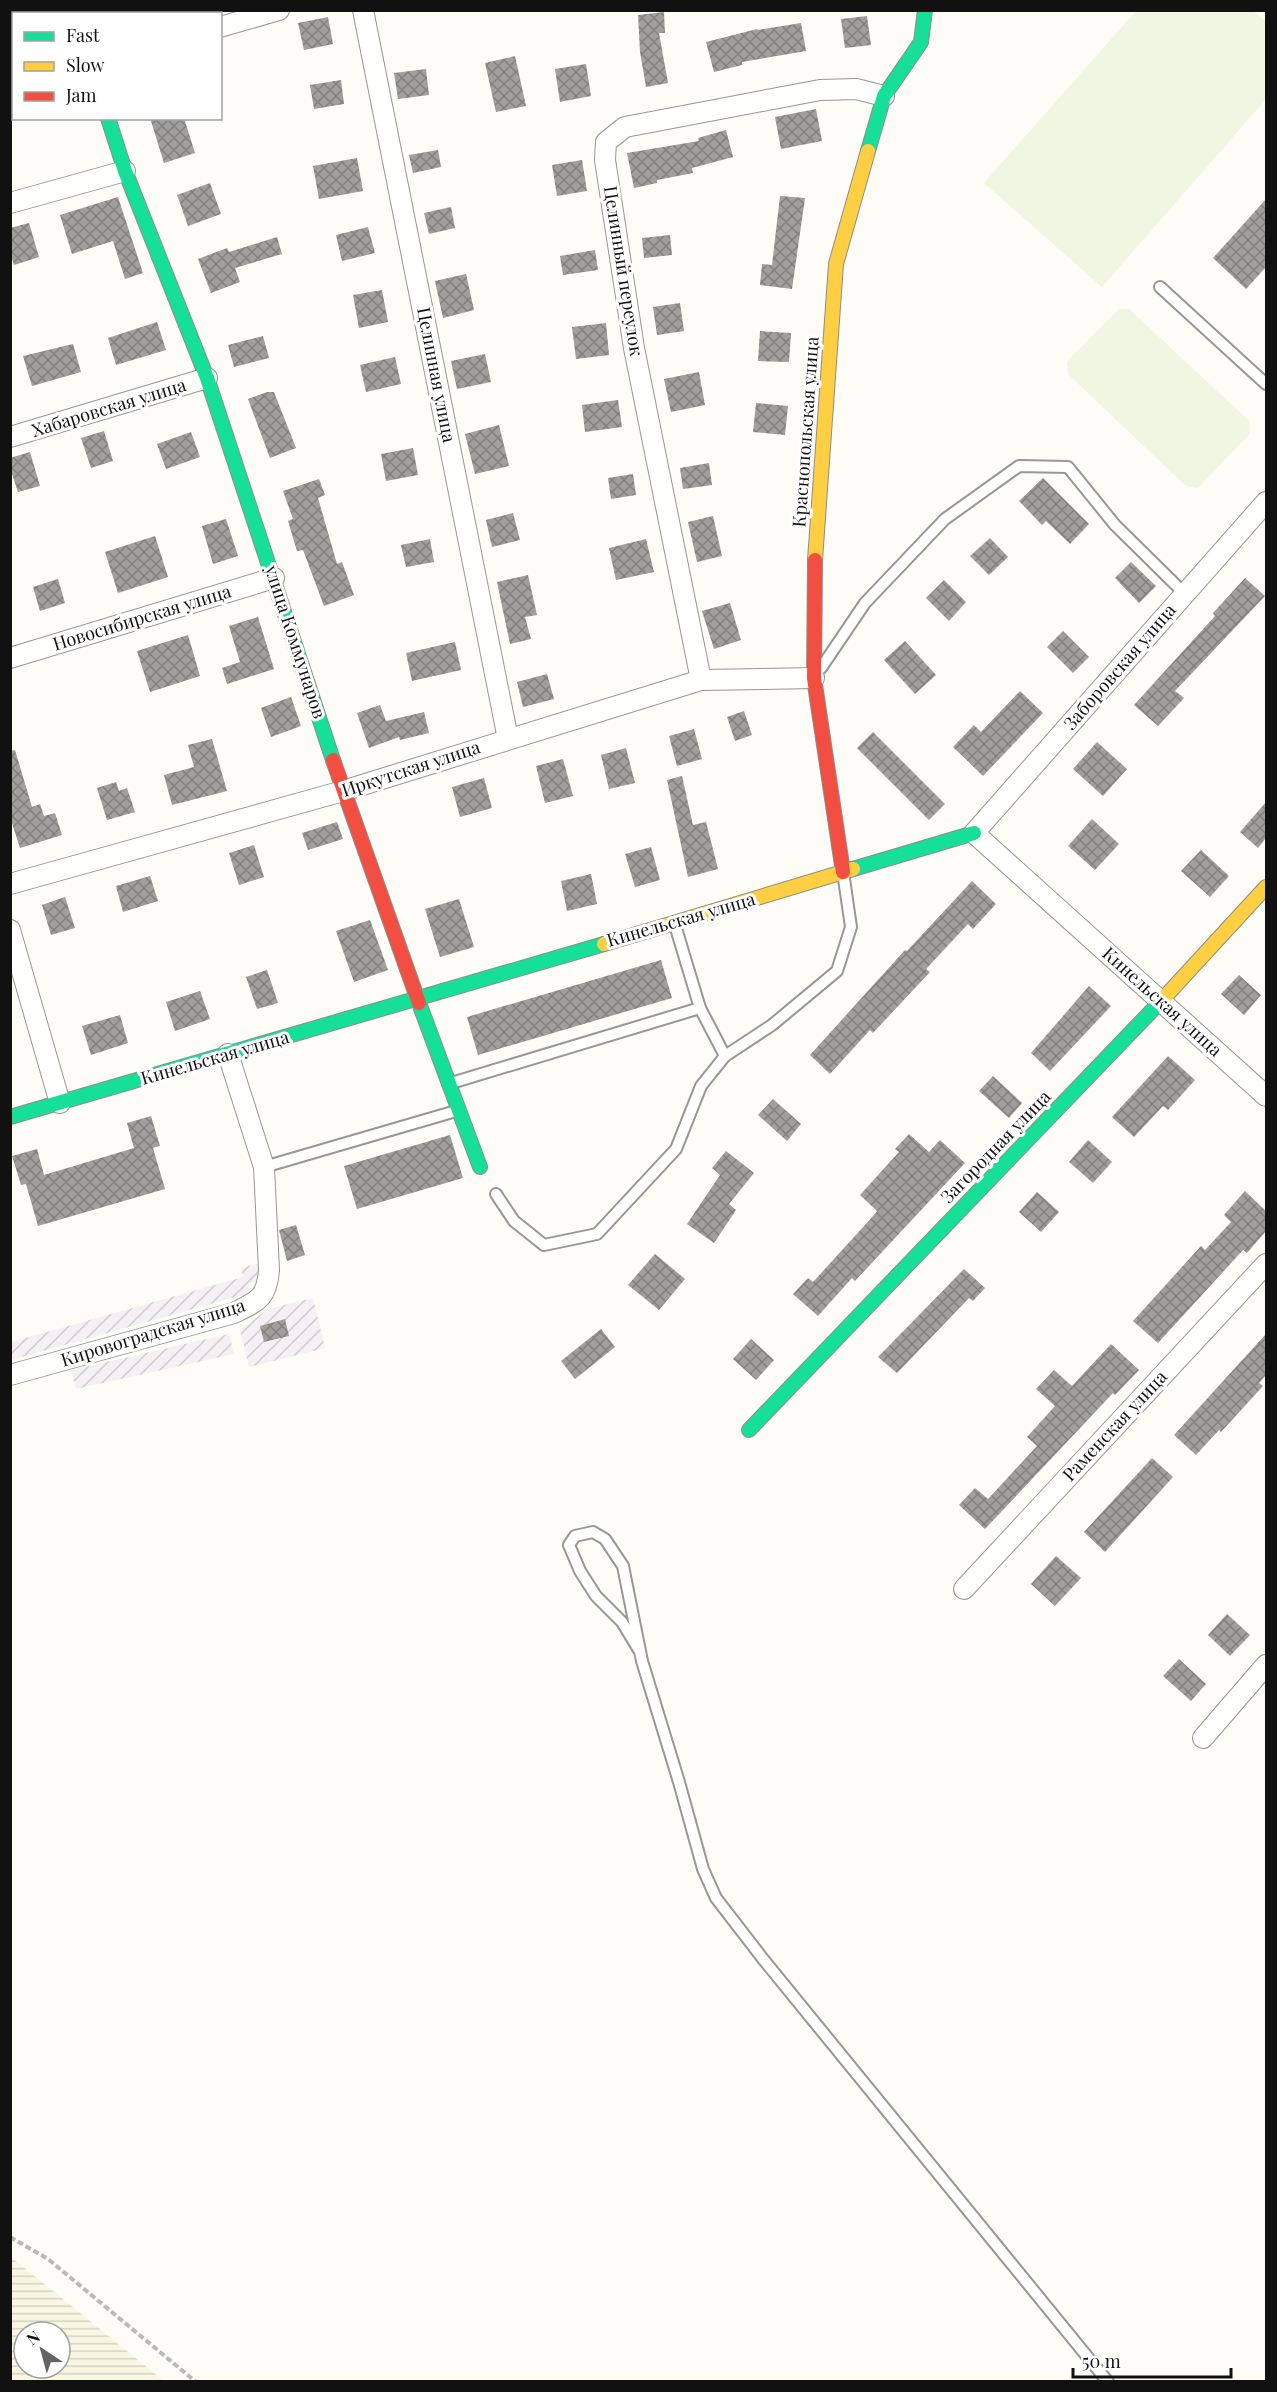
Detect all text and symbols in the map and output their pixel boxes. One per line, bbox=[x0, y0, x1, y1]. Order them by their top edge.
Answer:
legend bbox=[12, 12, 222, 120]
text: Fast bbox=[66, 23, 100, 47]
text: Slow bbox=[66, 53, 104, 77]
text: Jam bbox=[65, 83, 96, 107]
street label: Целинный переулок bbox=[599, 184, 649, 358]
street label: Целинная улица bbox=[412, 305, 462, 444]
street label: Краснопольская улица bbox=[786, 336, 824, 528]
street label: Хабаровская улица bbox=[29, 372, 189, 442]
street label: улица Коммунаров bbox=[260, 561, 332, 721]
street label: Новосибирская улица bbox=[50, 578, 234, 656]
street label: Заборовская улица bbox=[1058, 598, 1181, 734]
street label: Иркутская улица bbox=[338, 734, 483, 802]
street label: Кинельская улица bbox=[604, 886, 758, 952]
street label: Кинельская улица bbox=[1098, 941, 1228, 1062]
street label: Кинельская улица bbox=[138, 1024, 292, 1090]
street label: Загородная улица bbox=[935, 1085, 1056, 1208]
street label: Кировоградская улица bbox=[58, 1293, 248, 1372]
street label: Раменская улица bbox=[1057, 1365, 1172, 1486]
north arrow bbox=[12, 2320, 72, 2380]
text: N bbox=[22, 2325, 44, 2349]
scale bar bbox=[1073, 2341, 1230, 2379]
text: 50 m bbox=[1082, 2349, 1121, 2373]

